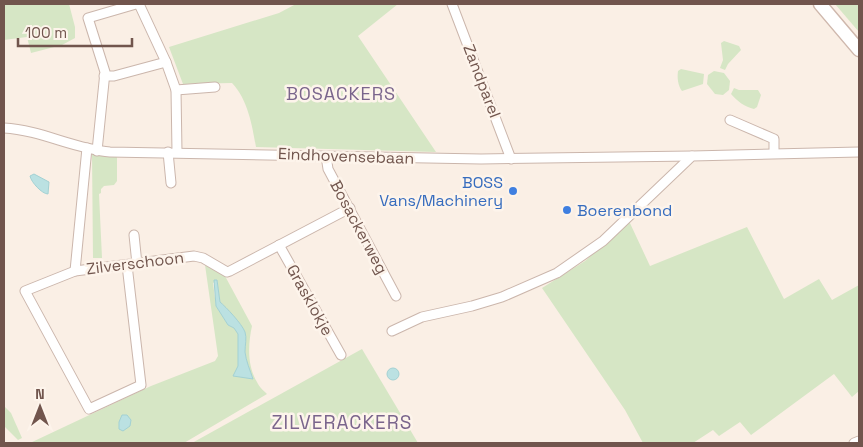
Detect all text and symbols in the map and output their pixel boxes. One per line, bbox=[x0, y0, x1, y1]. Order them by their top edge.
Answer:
scale bar bbox=[18, 15, 131, 47]
text: 100 m bbox=[25, 23, 67, 42]
street label: Zandparel bbox=[458, 41, 506, 121]
district label: BOSACKERS bbox=[286, 82, 396, 105]
street label: Eindhovensebaan bbox=[277, 143, 415, 169]
place label: BOSS Vans/Machinery bbox=[379, 172, 503, 211]
street label: Bosackerweg bbox=[325, 176, 393, 278]
marker: BOSS Vans/Machinery bbox=[507, 185, 519, 197]
place label: Boerenbond bbox=[577, 200, 672, 221]
marker: Boerenbond bbox=[561, 204, 573, 216]
street label: Zilverschoon bbox=[85, 247, 185, 279]
street label: Grasklokje bbox=[282, 261, 338, 339]
north arrow bbox=[15, 382, 65, 432]
text: N bbox=[35, 385, 45, 403]
district label: ZILVERACKERS bbox=[272, 410, 412, 435]

